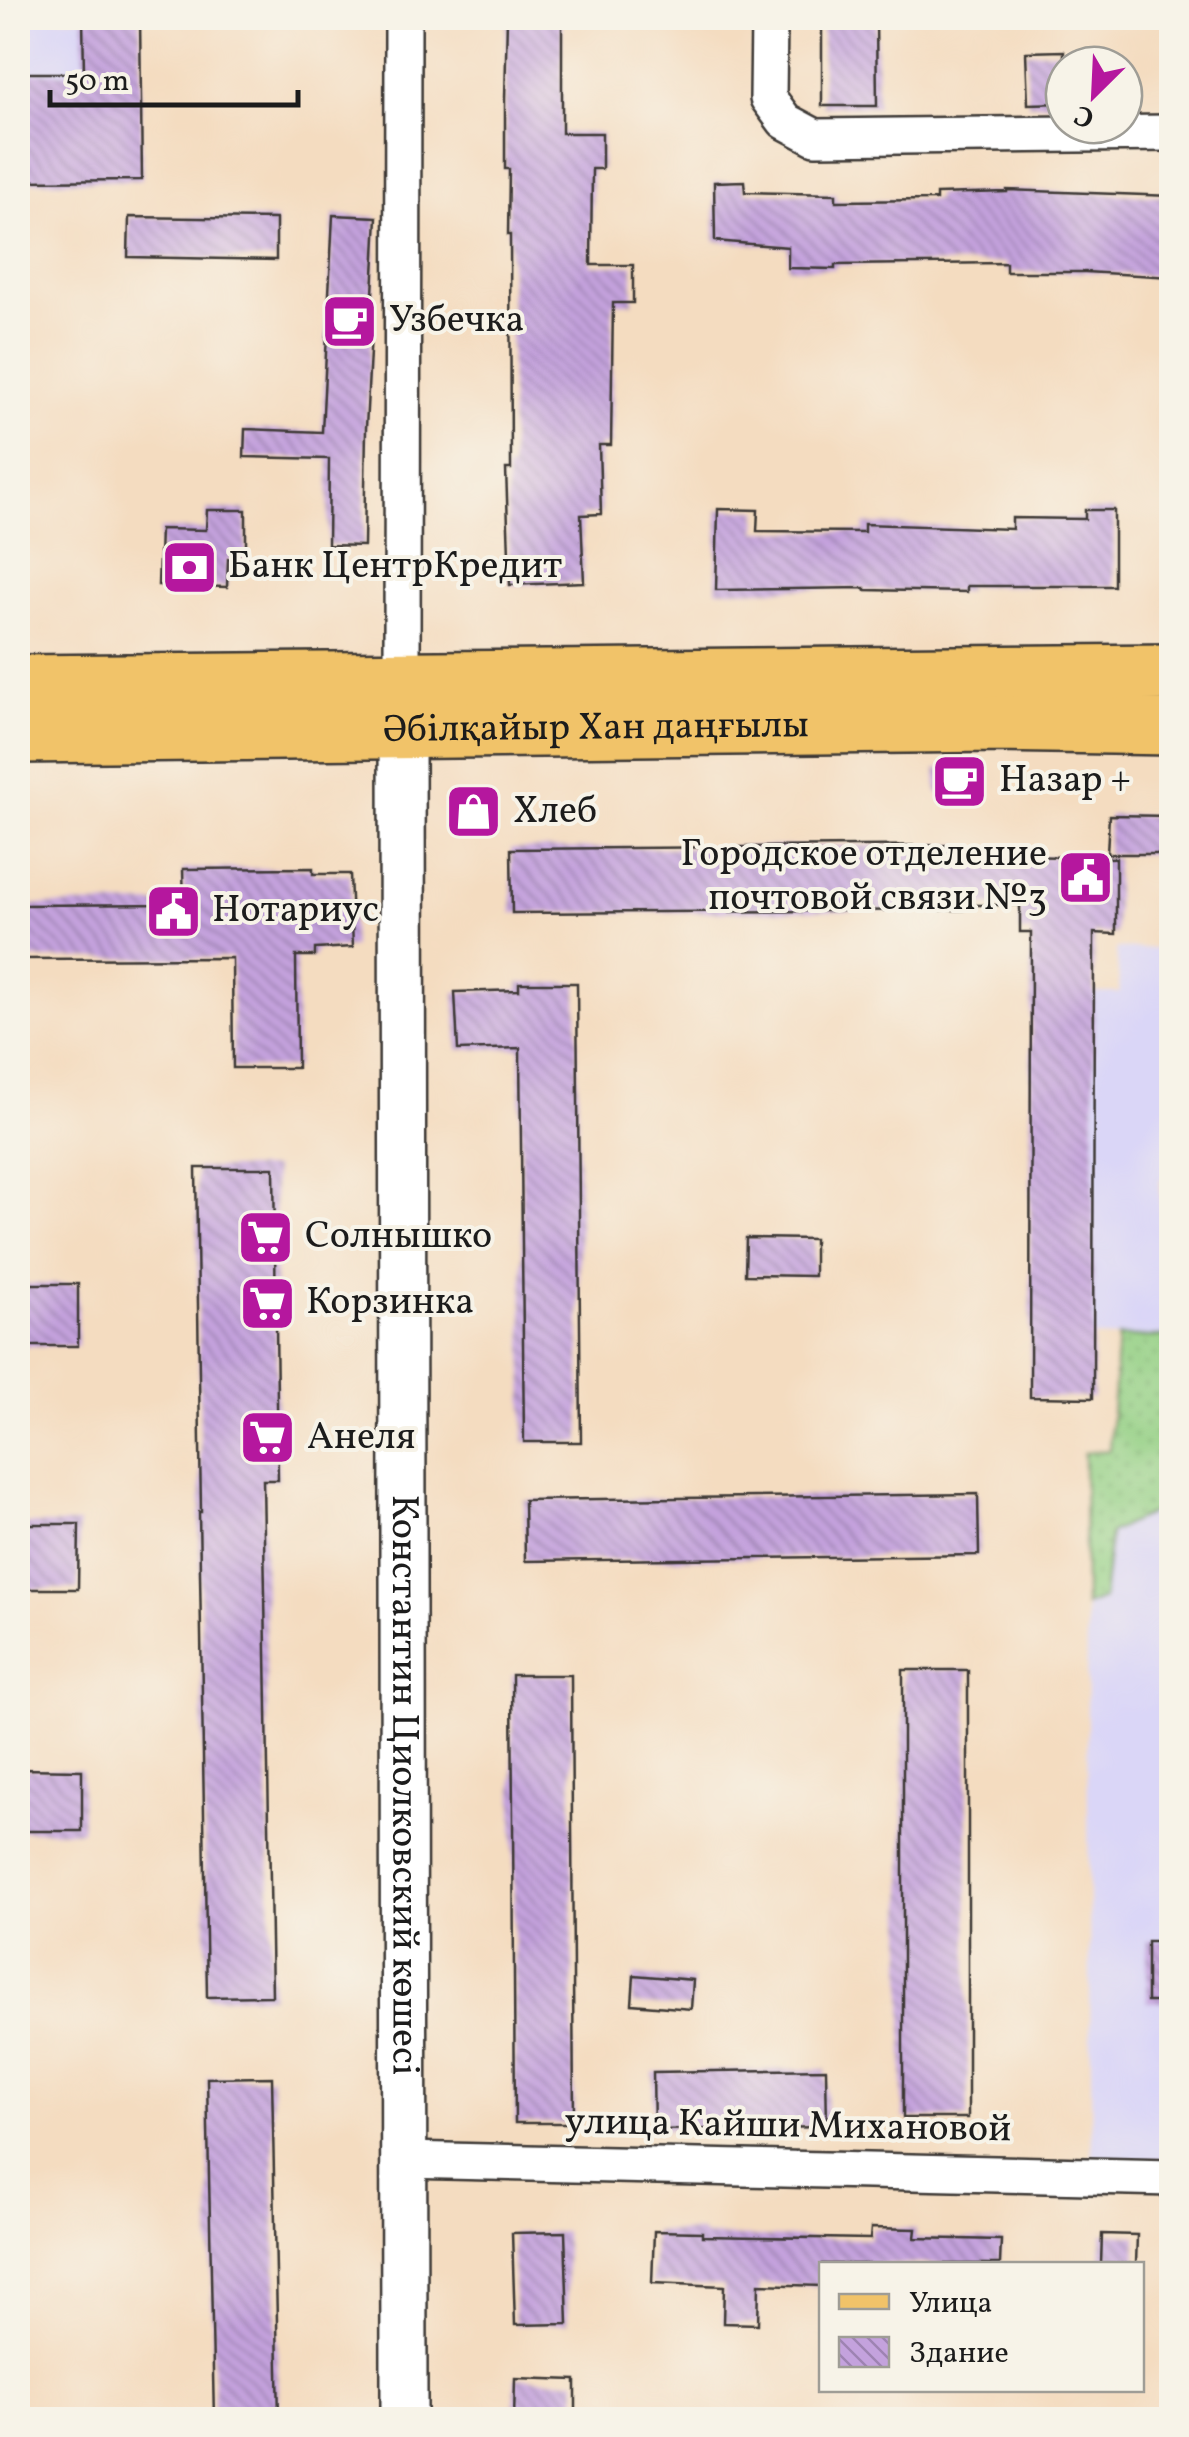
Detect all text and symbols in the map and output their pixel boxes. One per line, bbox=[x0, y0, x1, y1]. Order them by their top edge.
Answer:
scale bar bbox=[50, 45, 298, 107]
north arrow bbox=[1044, 45, 1144, 145]
text: 50 m bbox=[65, 61, 129, 103]
text: С bbox=[1069, 94, 1101, 137]
cafe icon: Узбечка bbox=[320, 291, 380, 351]
place label: Узбечка bbox=[389, 295, 524, 348]
bank icon: Банк ЦентрКредит bbox=[159, 537, 219, 597]
place label: Банк ЦентрКредит bbox=[228, 541, 562, 594]
street label: Әбілқайыр Хан даңғылы bbox=[383, 700, 809, 757]
cafe icon: Назар + bbox=[930, 751, 990, 811]
place label: Назар + bbox=[999, 755, 1131, 808]
shop icon: Хлеб bbox=[444, 782, 504, 842]
place label: Хлеб bbox=[513, 786, 597, 839]
place label: Городское отделение почтовой связи №3 bbox=[680, 829, 1047, 926]
public building icon: Городское отделение почтовой связи №3 bbox=[1056, 847, 1116, 907]
public building icon: Нотариус bbox=[143, 881, 203, 941]
place label: Нотариус bbox=[212, 885, 379, 938]
supermarket icon: Солнышко bbox=[236, 1207, 296, 1267]
place label: Солнышко bbox=[305, 1211, 492, 1264]
supermarket icon: Корзинка bbox=[237, 1273, 297, 1333]
place label: Корзинка bbox=[306, 1277, 474, 1330]
supermarket icon: Анеля bbox=[238, 1408, 298, 1468]
place label: Анеля bbox=[307, 1412, 415, 1465]
street label: Константин Циолковский көшесі bbox=[376, 1494, 430, 2076]
street label: улица Кайши Михановой bbox=[564, 2097, 1012, 2157]
legend bbox=[819, 2262, 1144, 2392]
text: Улица bbox=[909, 2283, 992, 2325]
text: Здание bbox=[909, 2333, 1009, 2375]

